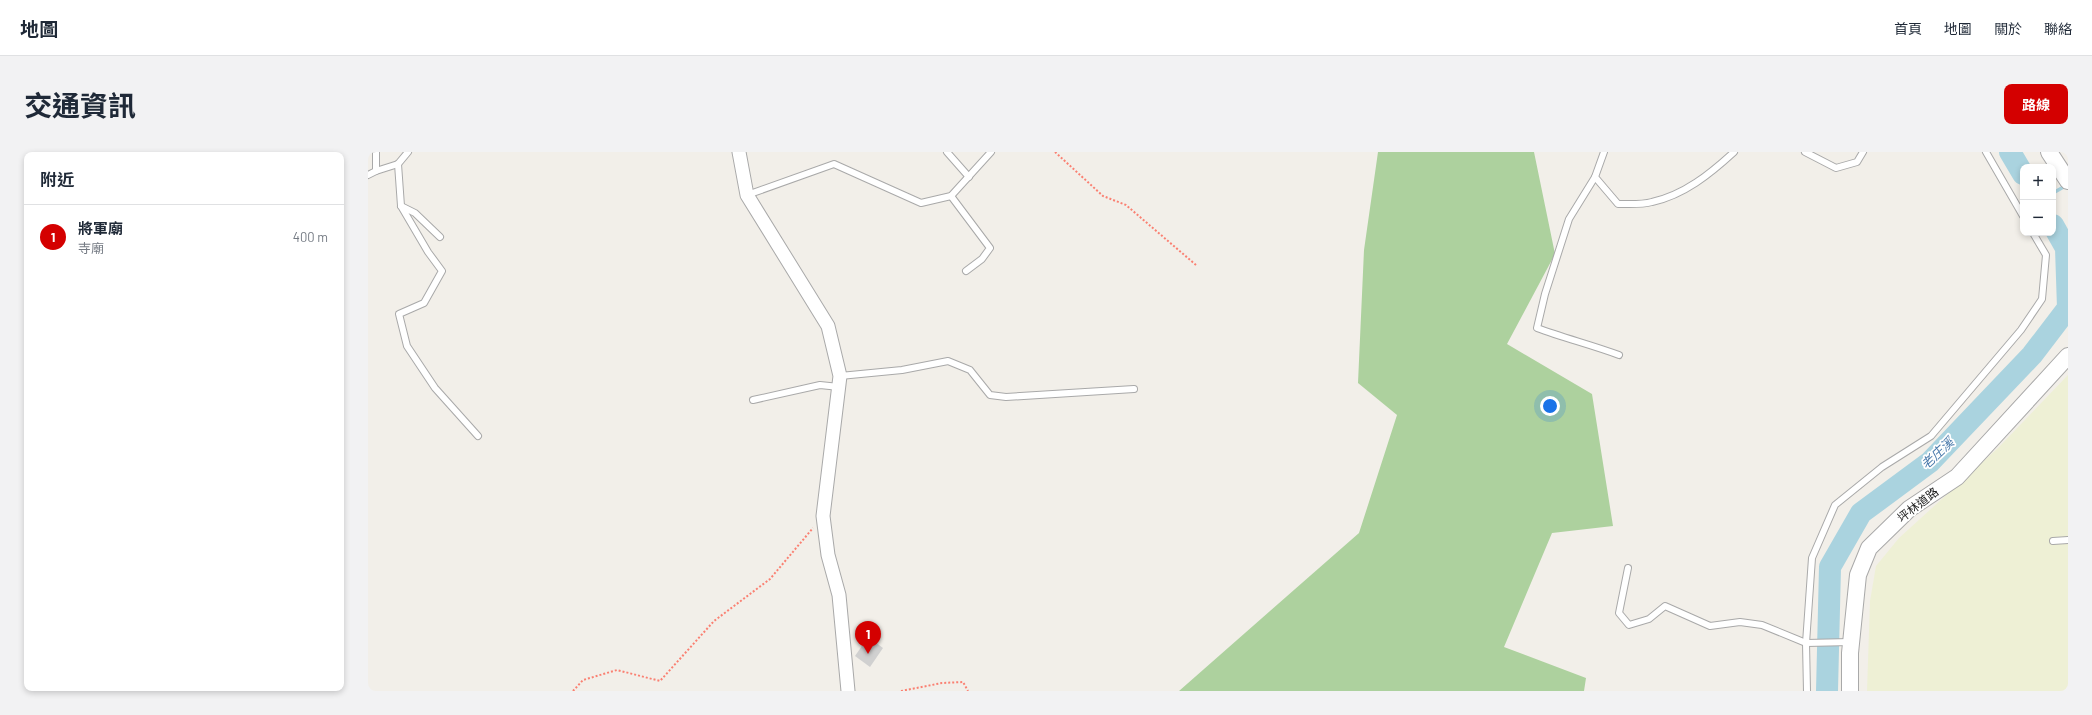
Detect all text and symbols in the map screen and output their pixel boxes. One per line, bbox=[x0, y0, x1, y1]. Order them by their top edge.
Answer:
text: 地圖 bbox=[20, 17, 58, 40]
text: 首頁 bbox=[1894, 20, 1922, 37]
text: 地圖 bbox=[1944, 20, 1972, 37]
text: 關於 bbox=[1994, 20, 2022, 37]
text: 聯絡 bbox=[2044, 20, 2072, 37]
button: 路線 bbox=[2004, 84, 2068, 124]
text: 交通資訊 bbox=[24, 88, 136, 122]
map controls bbox=[2020, 164, 2056, 236]
button: + bbox=[2020, 164, 2056, 200]
text: 附近 bbox=[40, 169, 74, 189]
button: − bbox=[2020, 200, 2056, 236]
text: 將軍廟 bbox=[78, 219, 123, 237]
text: 1 bbox=[51, 229, 55, 245]
text: 400 m bbox=[293, 229, 328, 245]
text: 寺廟 bbox=[78, 240, 104, 256]
your location bbox=[1540, 396, 1560, 416]
water label: 老庄溪 bbox=[1917, 432, 1958, 472]
street label: 坪林道路 bbox=[1894, 484, 1941, 525]
pin: 1 bbox=[855, 621, 881, 654]

